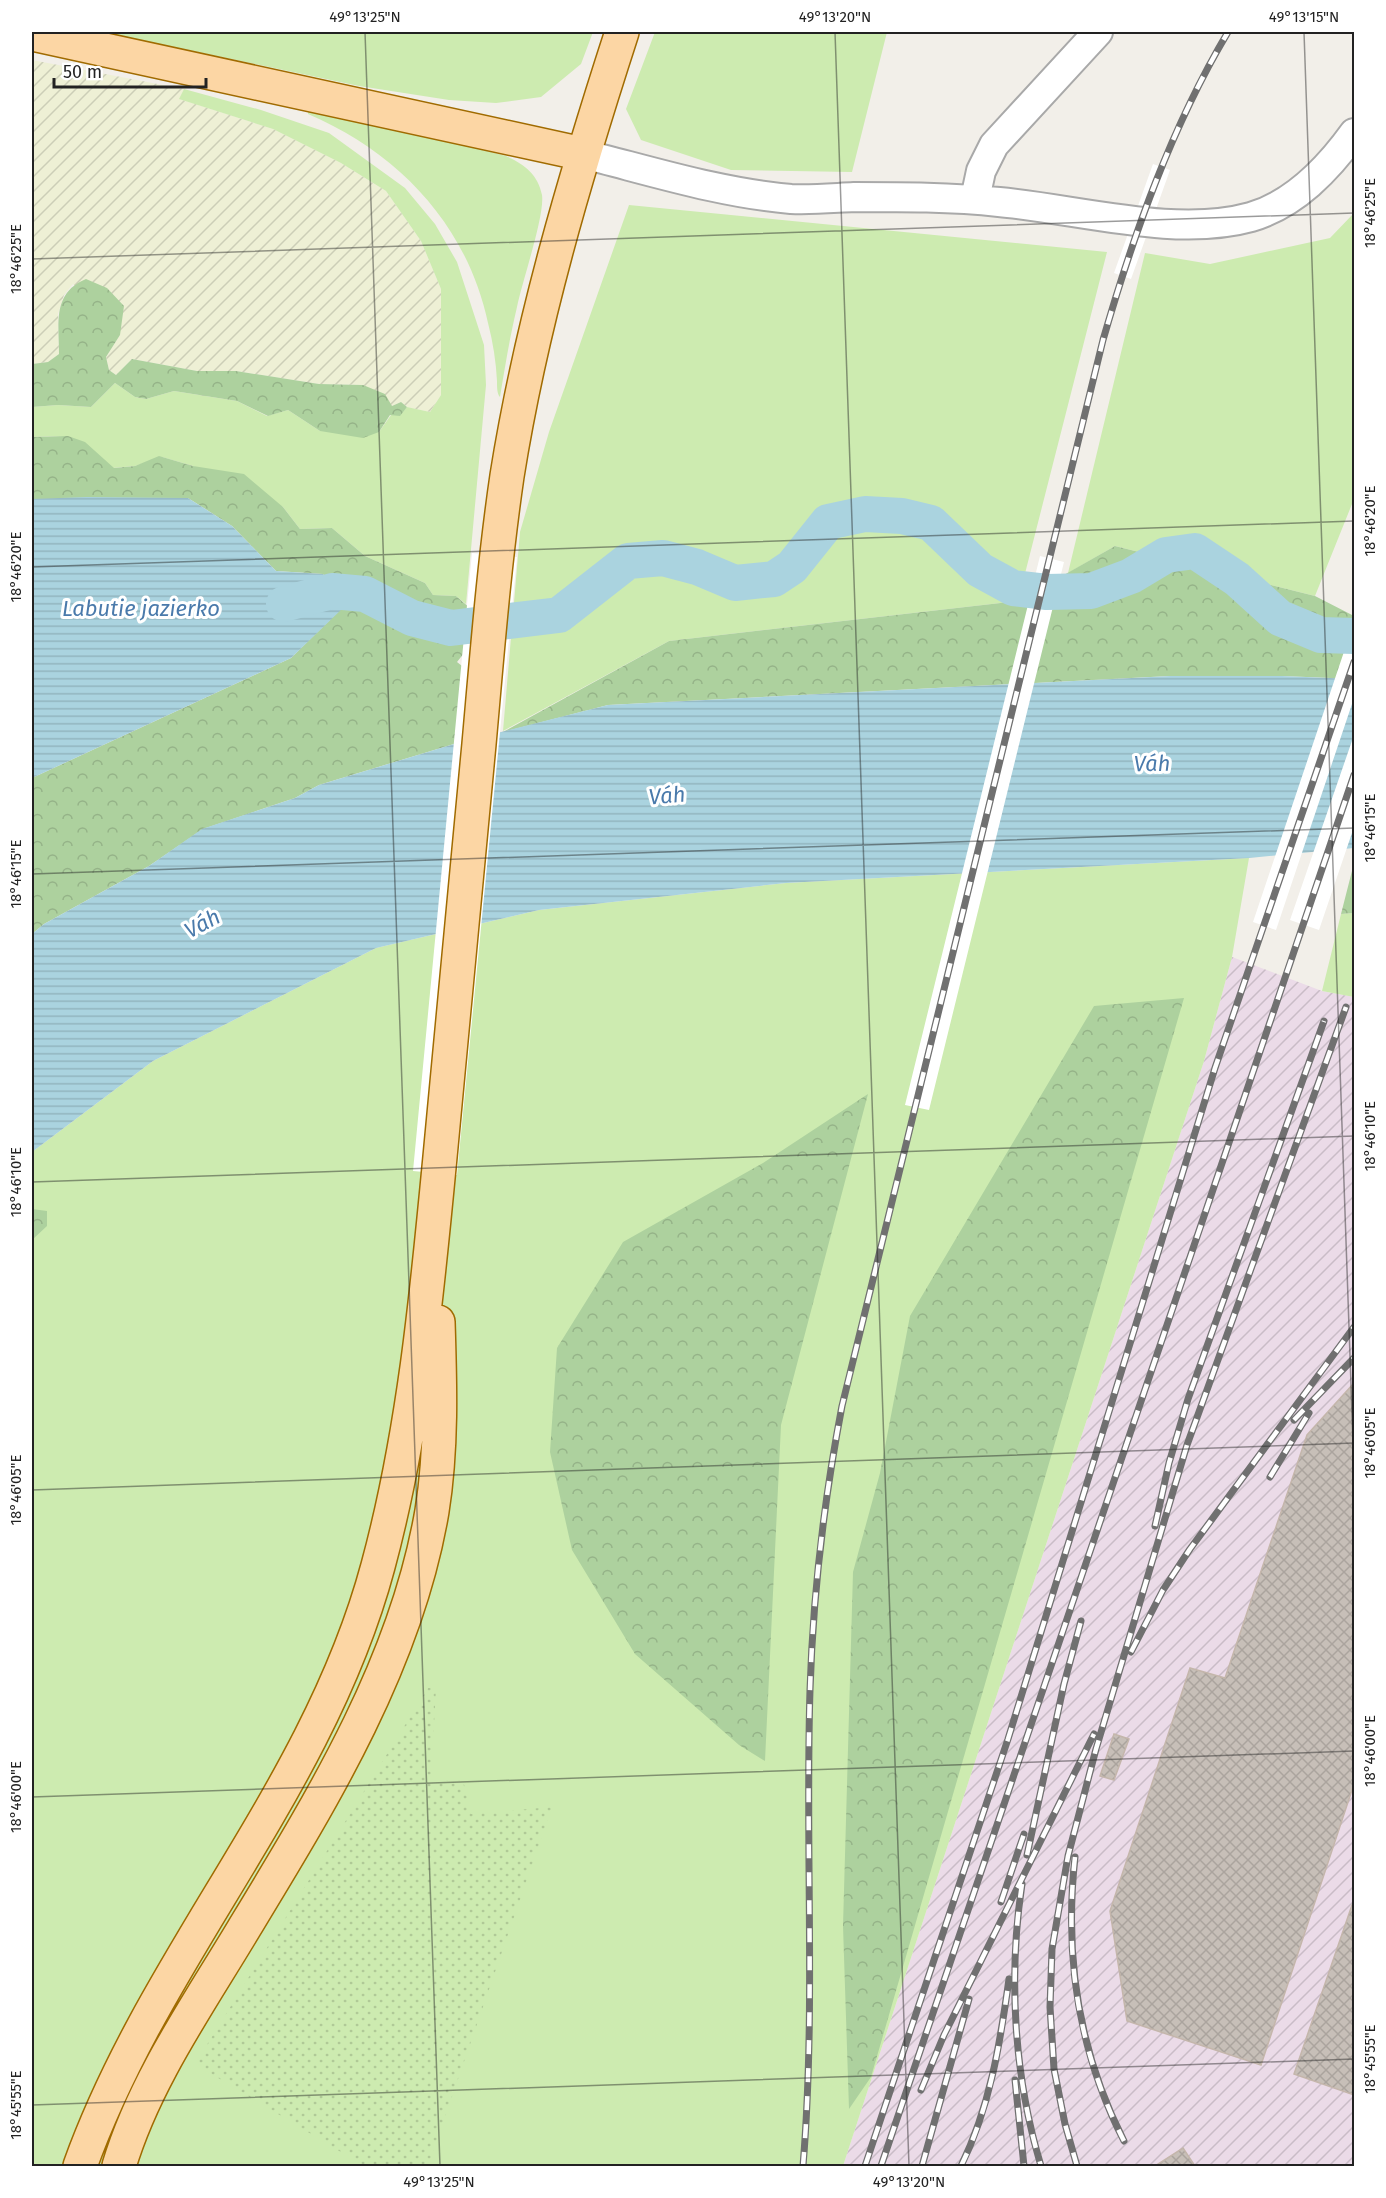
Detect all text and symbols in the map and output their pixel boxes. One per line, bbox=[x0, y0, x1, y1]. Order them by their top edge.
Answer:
text: 49°13'25"N bbox=[329, 8, 401, 26]
text: 49°13'20"N bbox=[799, 8, 871, 26]
text: 49°13'15"N bbox=[1269, 8, 1339, 26]
scale bar bbox=[54, 51, 206, 89]
text: 50 m bbox=[63, 61, 102, 83]
text: 18°46'25"E bbox=[1361, 178, 1379, 248]
text: 18°46'25"E bbox=[7, 224, 25, 294]
text: 18°46'20"E bbox=[1361, 485, 1379, 557]
text: 18°46'20"E bbox=[7, 531, 25, 603]
water label: Labutie jazierko bbox=[62, 595, 220, 622]
water label: Váh bbox=[1133, 750, 1171, 777]
water label: Váh bbox=[648, 780, 687, 811]
text: 18°46'15"E bbox=[1361, 793, 1379, 863]
text: 18°46'15"E bbox=[7, 839, 25, 909]
water label: Váh bbox=[180, 903, 225, 944]
text: 18°46'10"E bbox=[1361, 1101, 1379, 1171]
text: 18°46'10"E bbox=[7, 1147, 25, 1217]
text: 18°46'05"E bbox=[1361, 1408, 1379, 1478]
text: 18°46'05"E bbox=[7, 1455, 25, 1525]
text: 18°46'00"E bbox=[1361, 1715, 1379, 1787]
text: 18°46'00"E bbox=[7, 1761, 25, 1833]
text: 18°45'55"E bbox=[1361, 2024, 1379, 2094]
text: 18°45'55"E bbox=[7, 2070, 25, 2140]
text: 49°13'25"N bbox=[403, 2173, 475, 2191]
text: 49°13'20"N bbox=[873, 2173, 945, 2191]

